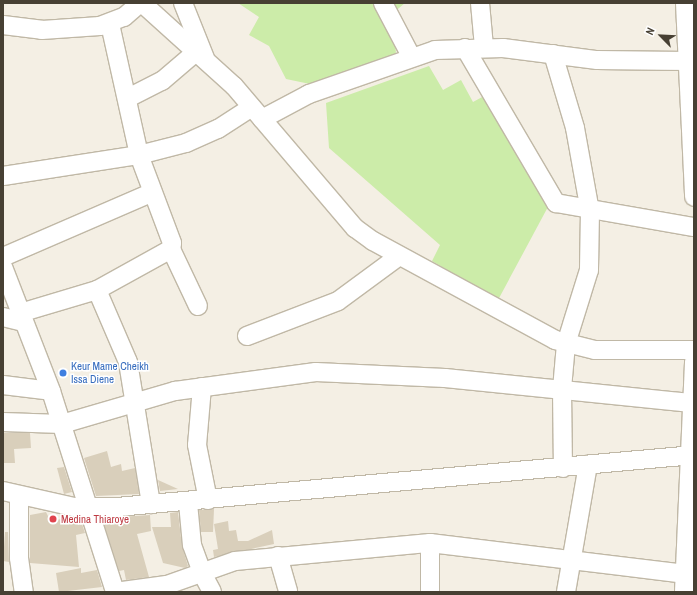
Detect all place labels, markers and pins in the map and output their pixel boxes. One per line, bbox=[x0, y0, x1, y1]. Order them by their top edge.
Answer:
place label: Keur Mame Cheikh Issa Diene bbox=[71, 360, 149, 386]
marker: Keur Mame Cheikh Issa Diene bbox=[58, 368, 68, 378]
place label: Medina Thiaroye bbox=[61, 512, 129, 526]
marker: Medina Thiaroye bbox=[48, 514, 58, 524]

